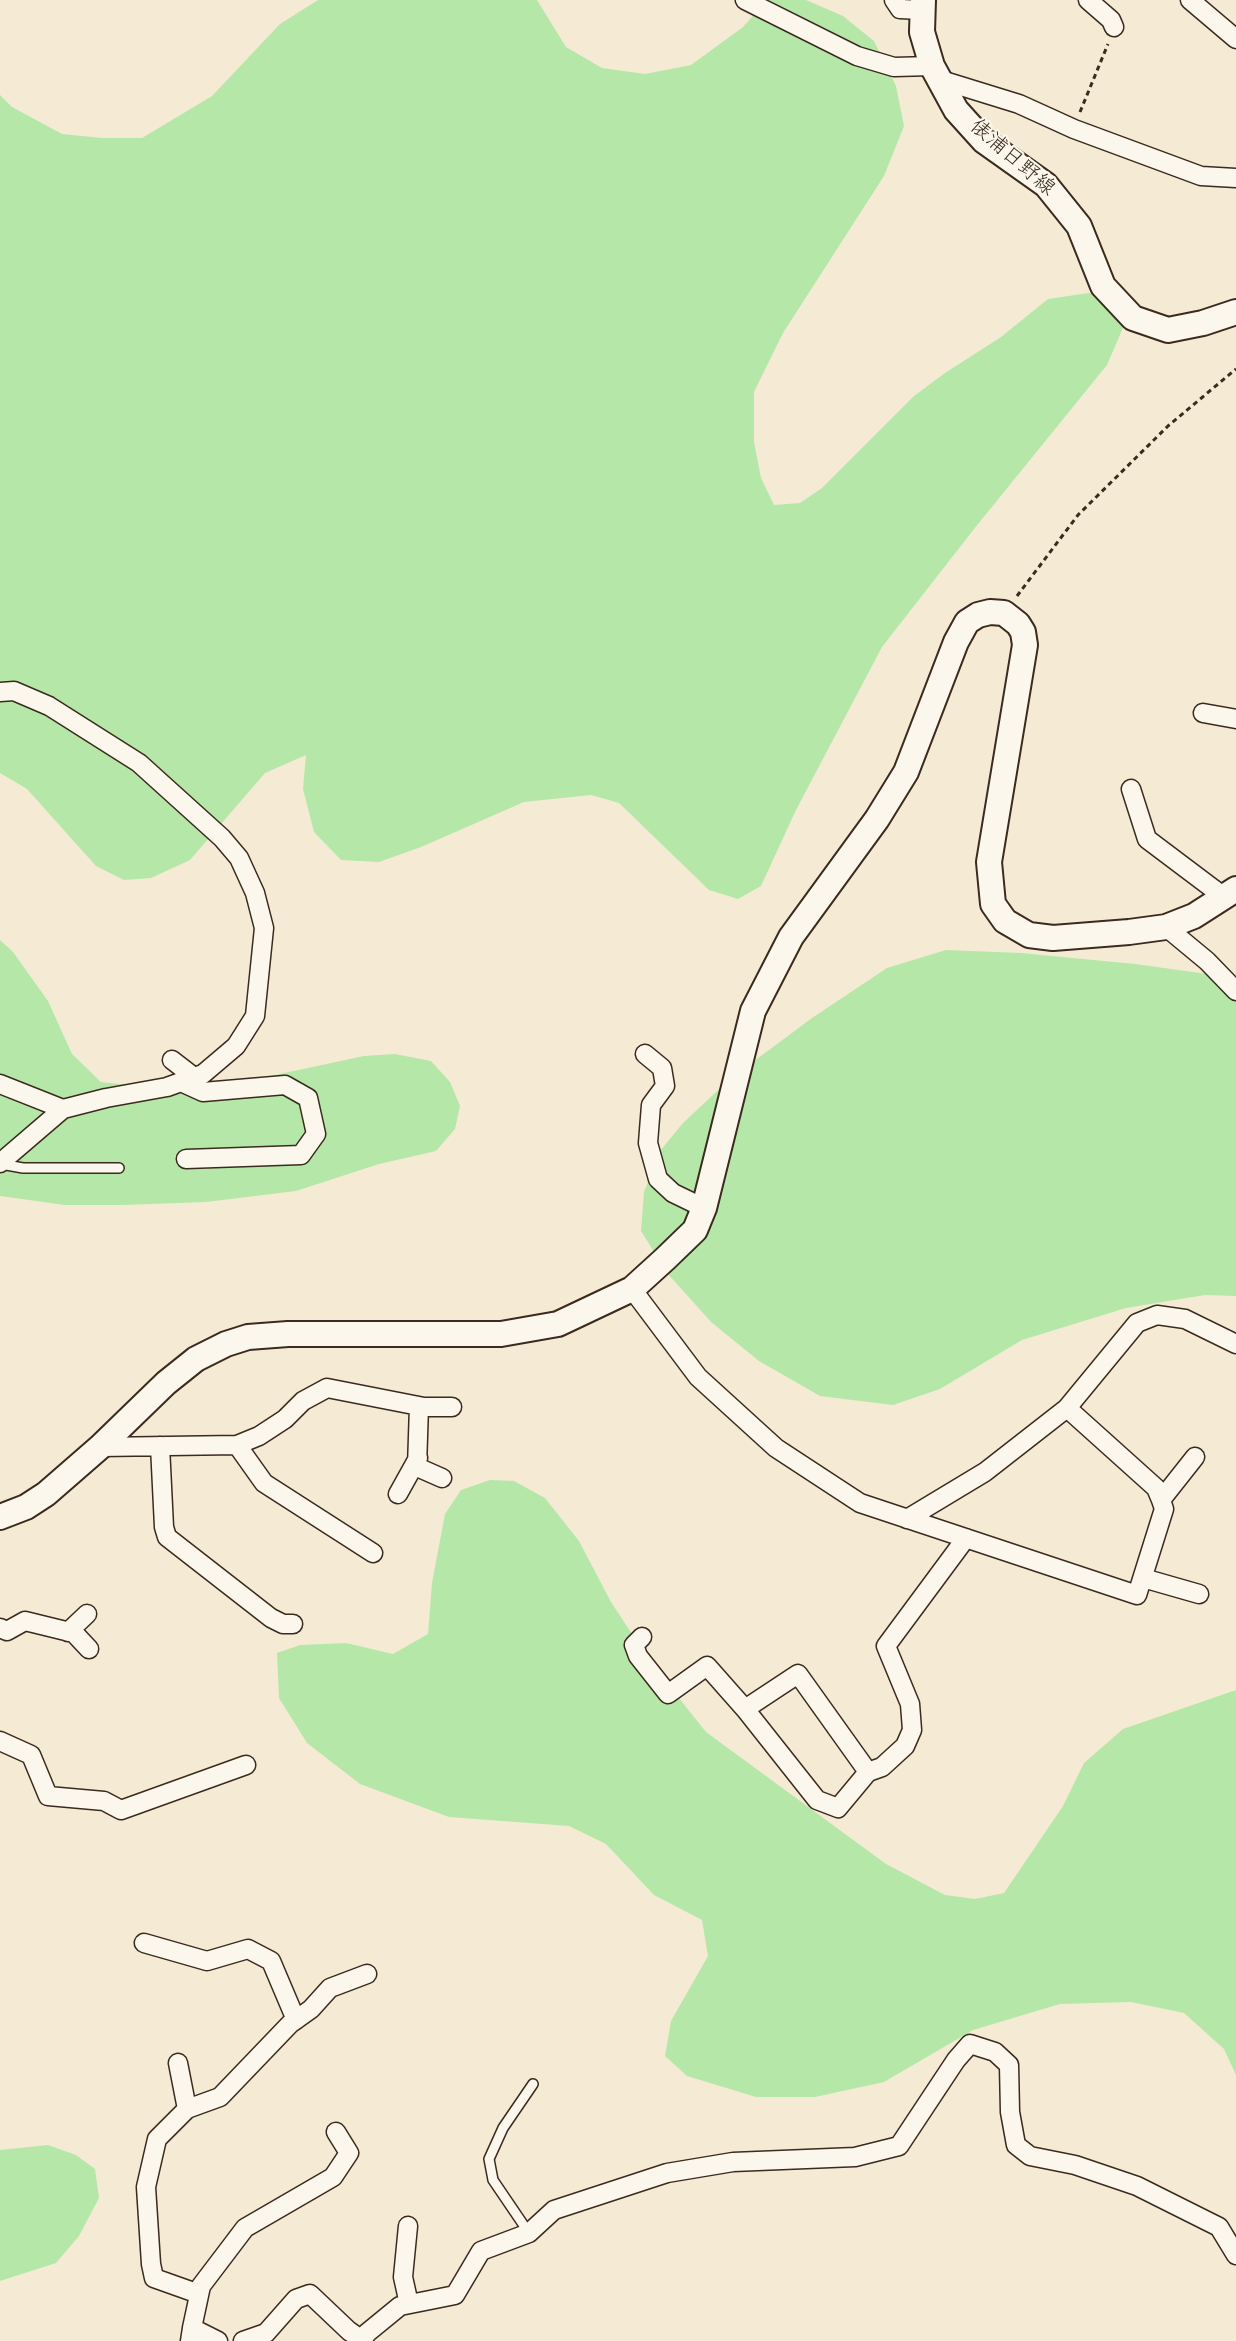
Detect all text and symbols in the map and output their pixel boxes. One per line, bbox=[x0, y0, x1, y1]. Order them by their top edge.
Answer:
street label: 俵浦日野線 bbox=[963, 115, 1059, 203]

